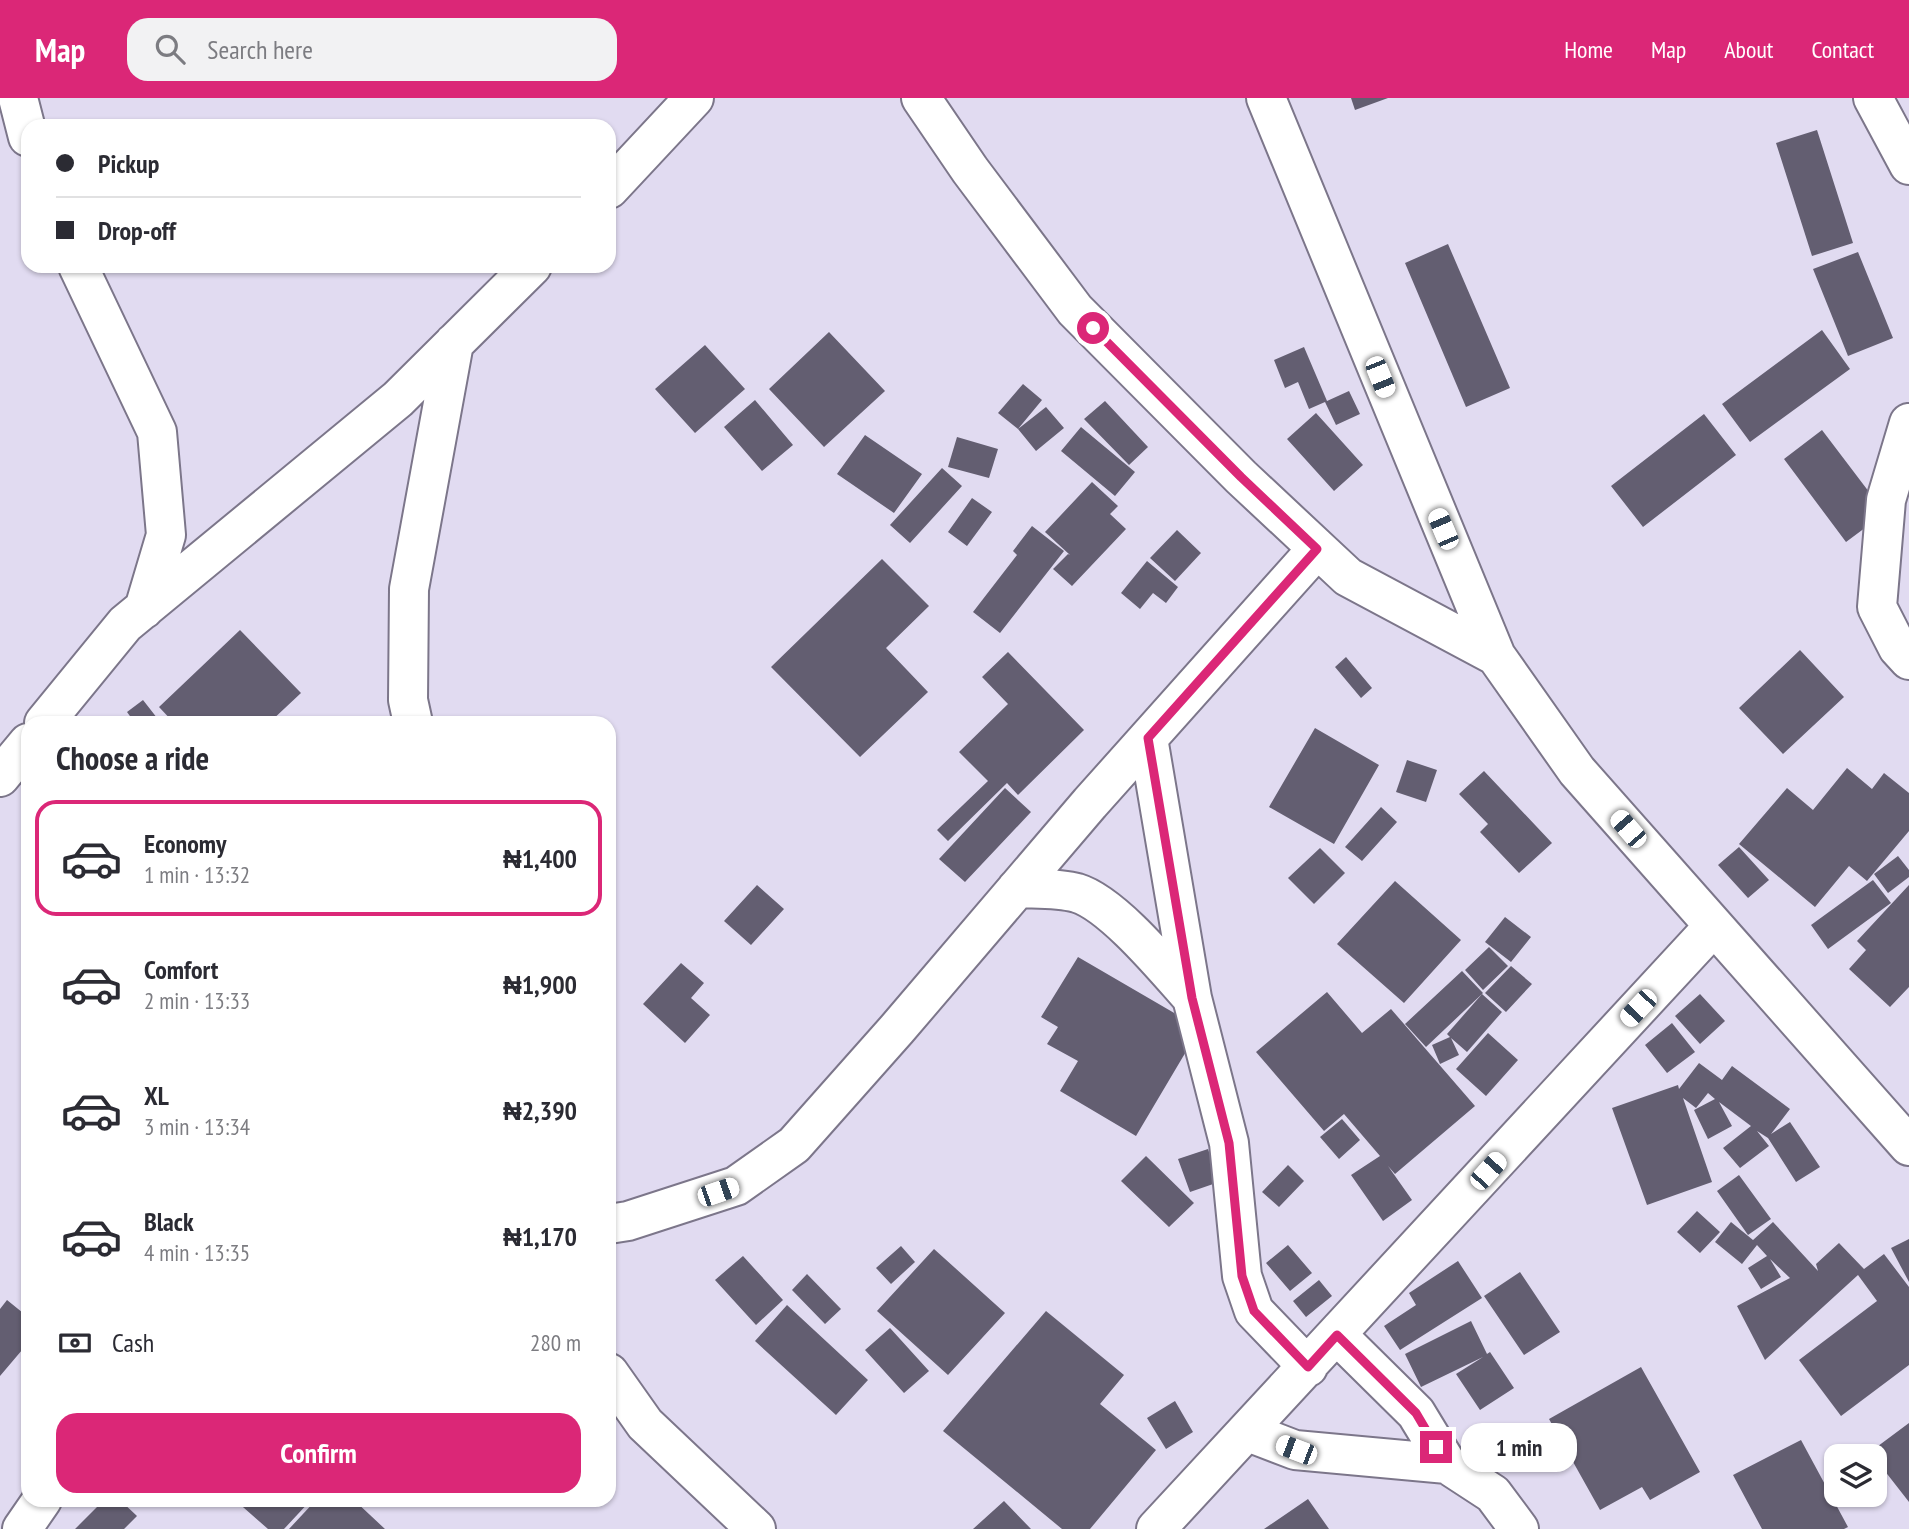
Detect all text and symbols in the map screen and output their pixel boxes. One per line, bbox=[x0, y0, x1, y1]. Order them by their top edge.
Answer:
search box bbox=[127, 18, 617, 81]
text: Map bbox=[35, 28, 85, 71]
icon: search bbox=[151, 30, 189, 68]
text: Search here bbox=[207, 33, 313, 66]
text: Home bbox=[1564, 34, 1613, 65]
text: Map bbox=[1651, 34, 1686, 65]
text: About bbox=[1724, 34, 1773, 65]
text: Contact bbox=[1811, 34, 1874, 65]
text: Pickup bbox=[98, 147, 159, 180]
text: Drop-off bbox=[98, 214, 176, 247]
route start bbox=[1077, 312, 1109, 344]
car bbox=[1363, 354, 1398, 400]
car bbox=[1426, 506, 1461, 552]
text: Choose a ride bbox=[56, 737, 209, 779]
car bbox=[1607, 806, 1650, 852]
icon: car bbox=[60, 827, 123, 890]
text: Economy bbox=[144, 827, 226, 860]
text: ₦1,400 bbox=[503, 842, 577, 875]
text: 1 min · 13:32 bbox=[144, 860, 250, 889]
icon: car bbox=[60, 953, 123, 1016]
text: Comfort bbox=[144, 953, 218, 986]
text: ₦1,900 bbox=[503, 968, 577, 1001]
car bbox=[1616, 985, 1661, 1031]
text: 2 min · 13:33 bbox=[144, 986, 250, 1015]
icon: car bbox=[60, 1079, 123, 1142]
text: XL bbox=[144, 1079, 169, 1112]
text: ₦2,390 bbox=[503, 1094, 577, 1127]
text: 3 min · 13:34 bbox=[144, 1112, 250, 1141]
car bbox=[1467, 1148, 1510, 1194]
car bbox=[695, 1175, 742, 1209]
icon: car bbox=[60, 1205, 123, 1268]
text: Black bbox=[144, 1205, 194, 1238]
text: ₦1,170 bbox=[503, 1220, 577, 1253]
text: 4 min · 13:35 bbox=[144, 1238, 250, 1267]
icon: cash bbox=[56, 1324, 94, 1362]
text: Cash bbox=[112, 1326, 154, 1359]
text: 280 m bbox=[530, 1328, 581, 1357]
button: Confirm bbox=[56, 1413, 581, 1493]
callout: 1 min bbox=[1460, 1422, 1576, 1472]
route end bbox=[1420, 1431, 1452, 1463]
car bbox=[1273, 1433, 1320, 1467]
text: 1 min bbox=[1496, 1433, 1542, 1462]
map controls bbox=[1824, 1444, 1887, 1507]
button: layers bbox=[1824, 1444, 1887, 1507]

